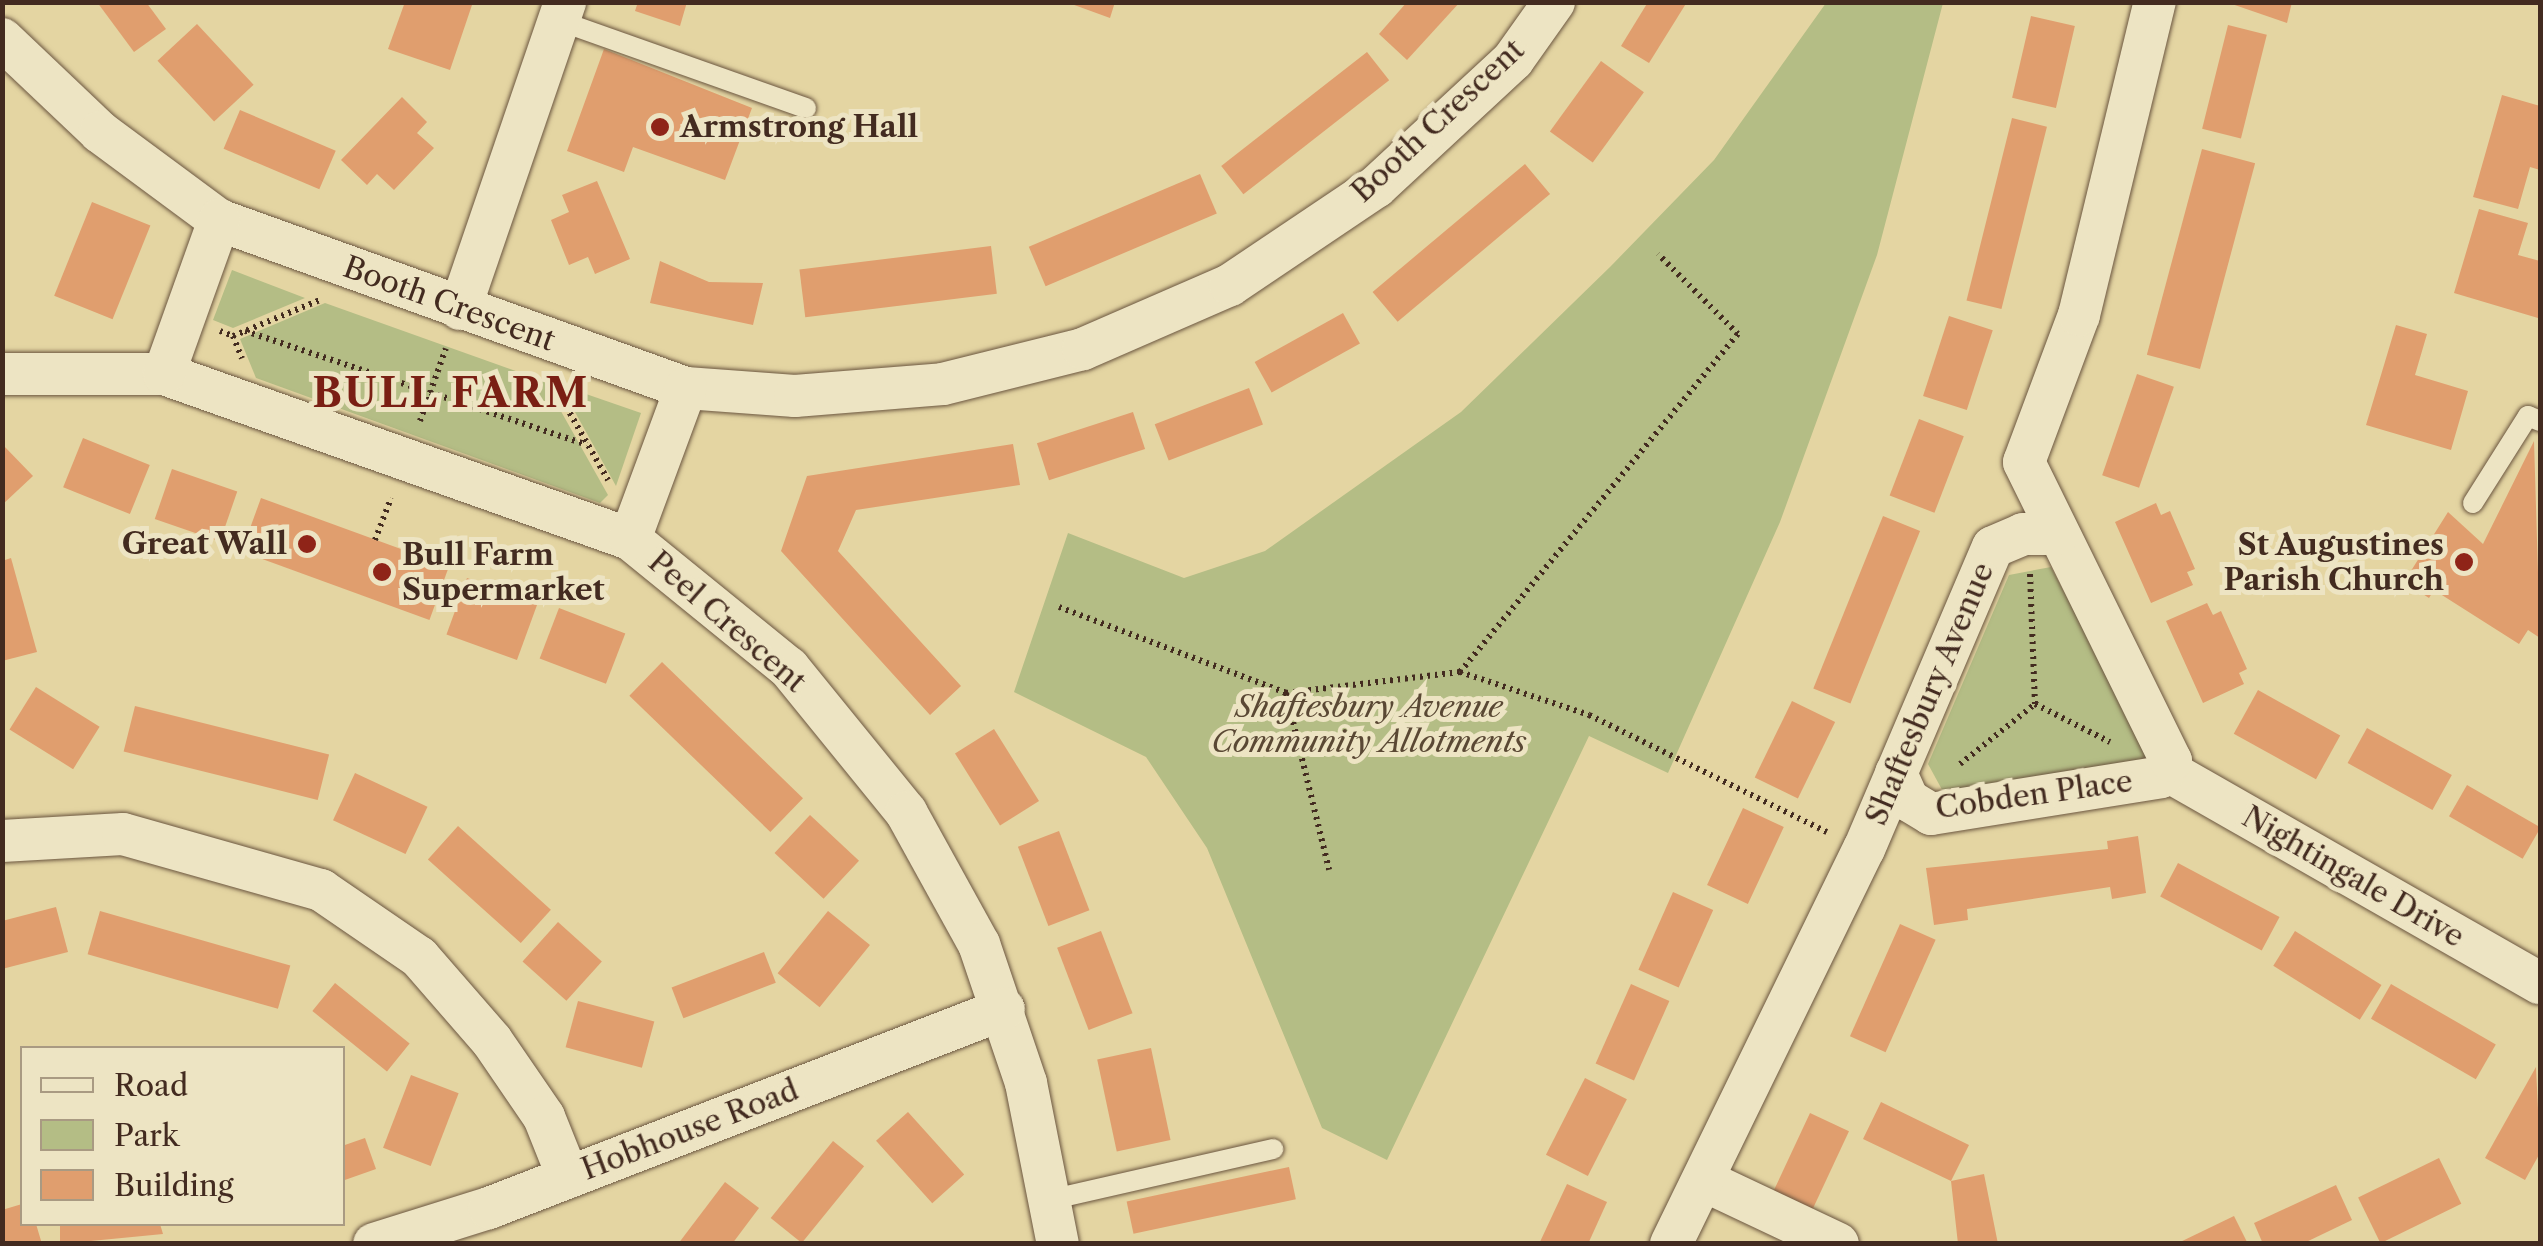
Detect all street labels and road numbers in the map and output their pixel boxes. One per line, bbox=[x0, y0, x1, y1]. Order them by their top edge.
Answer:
street label: Booth Crescent bbox=[1344, 32, 1532, 210]
street label: Booth Crescent bbox=[338, 249, 560, 359]
street label: Peel Crescent bbox=[641, 544, 813, 700]
street label: Shaftesbury Avenue bbox=[1858, 556, 2002, 832]
street label: Cobden Place bbox=[1933, 763, 2135, 827]
street label: Nightingale Drive bbox=[2236, 799, 2470, 955]
street label: Hobhouse Road bbox=[577, 1072, 803, 1188]

